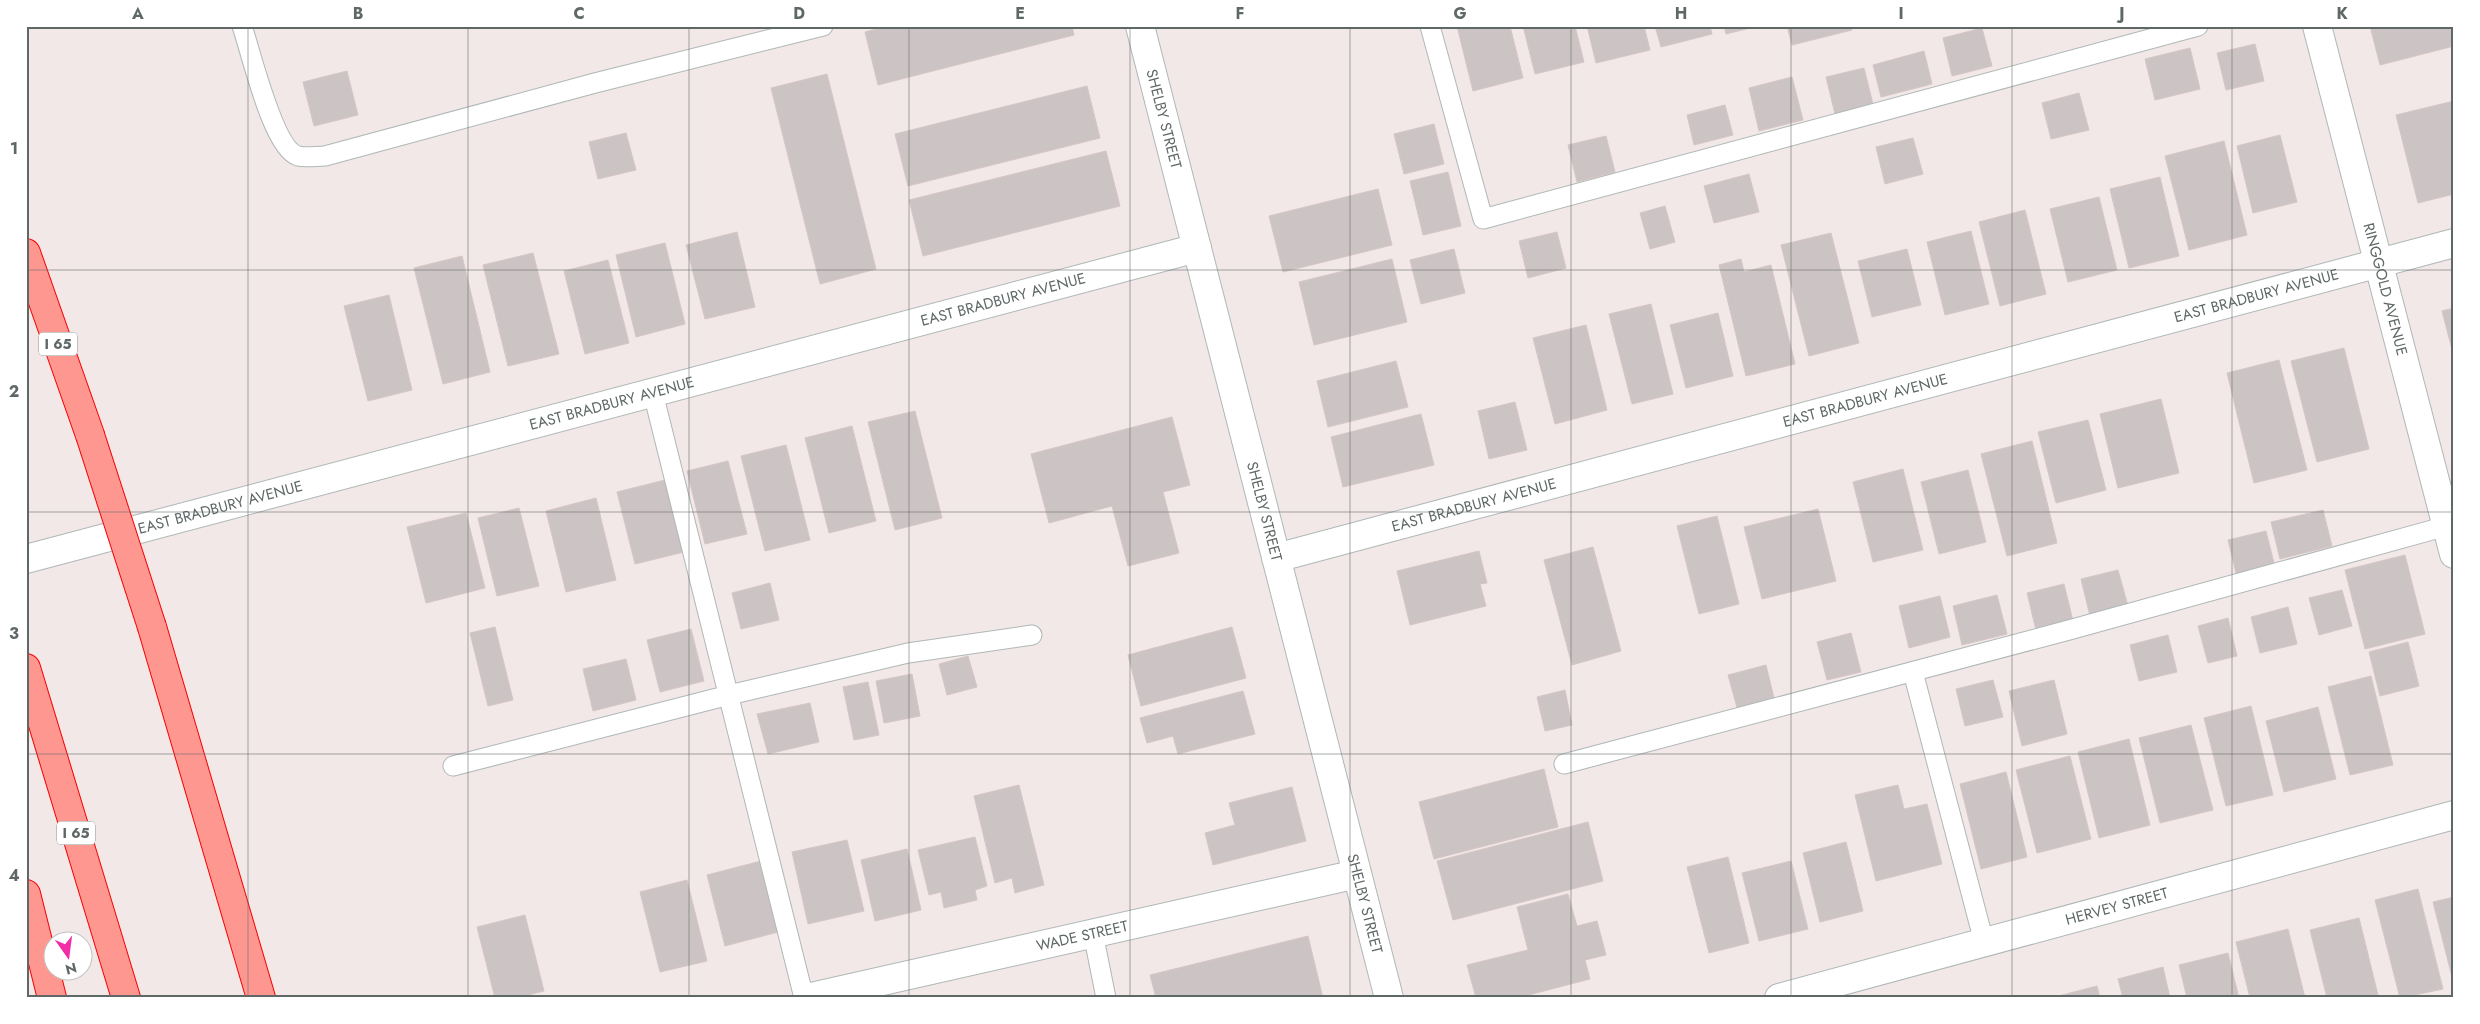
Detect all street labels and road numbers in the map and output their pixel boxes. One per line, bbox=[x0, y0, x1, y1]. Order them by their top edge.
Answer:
street label: SHELBY STREET bbox=[1141, 67, 1187, 171]
street label: RINGGOLD AVENUE bbox=[2358, 221, 2413, 358]
street label: EAST BRADBURY AVENUE bbox=[2172, 263, 2341, 328]
street label: EAST BRADBURY AVENUE bbox=[918, 267, 1088, 332]
road number: I 65 bbox=[39, 332, 77, 356]
street label: EAST BRADBURY AVENUE bbox=[1780, 368, 1950, 433]
street label: EAST BRADBURY AVENUE bbox=[527, 371, 697, 436]
street label: SHELBY STREET bbox=[1241, 459, 1288, 563]
street label: EAST BRADBURY AVENUE bbox=[1389, 472, 1559, 538]
street label: EAST BRADBURY AVENUE bbox=[135, 475, 305, 540]
road number: I 65 bbox=[57, 821, 95, 844]
street label: SHELBY STREET bbox=[1342, 852, 1388, 956]
street label: HERVEY STREET bbox=[2063, 882, 2171, 931]
street label: WADE STREET bbox=[1034, 915, 1130, 957]

